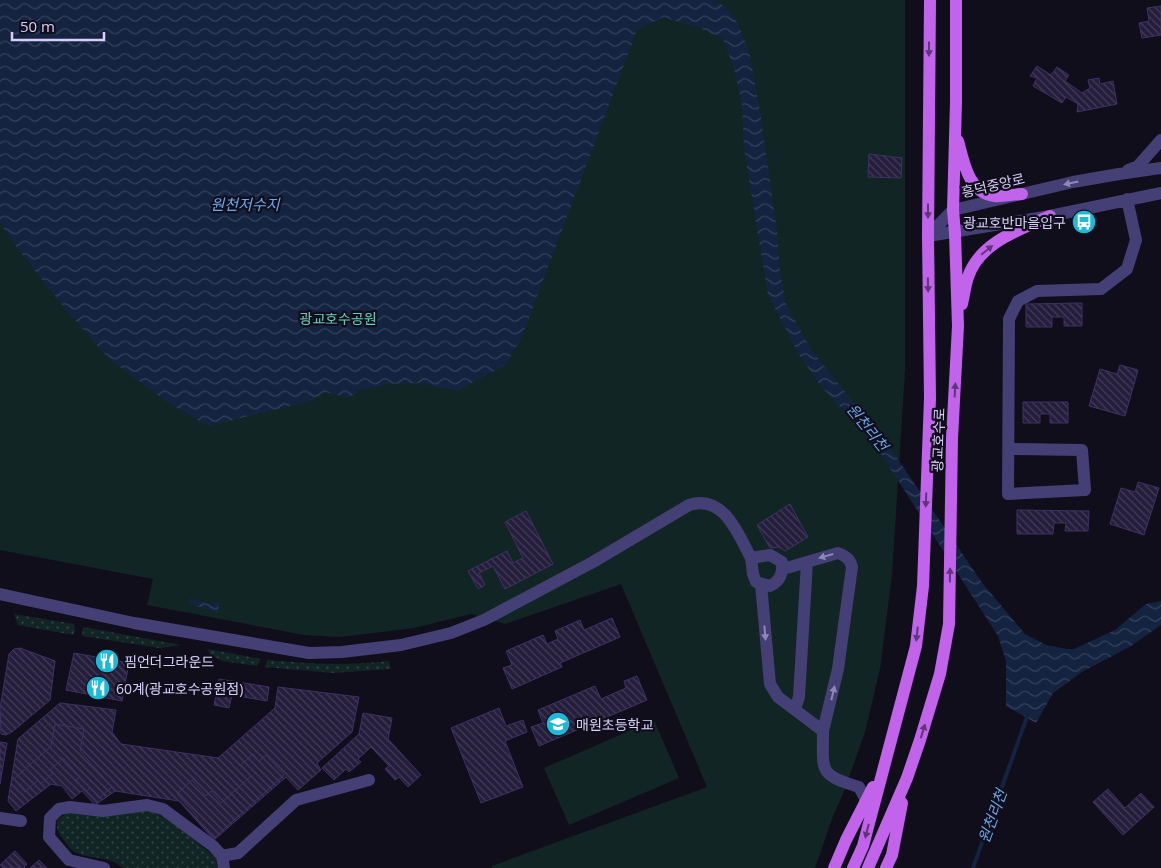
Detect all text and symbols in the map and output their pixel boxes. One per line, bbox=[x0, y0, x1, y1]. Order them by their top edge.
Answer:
scale bar bbox=[12, 10, 105, 42]
text: 50 m bbox=[20, 16, 55, 36]
one-way arrow bbox=[925, 41, 933, 57]
street label: 흥덕중앙로 bbox=[959, 168, 1027, 202]
one-way arrow bbox=[1063, 179, 1079, 187]
water label: 원천저수지 bbox=[210, 194, 281, 214]
one-way arrow bbox=[924, 203, 932, 219]
bus stop icon: 광교호반마을입구 bbox=[1071, 209, 1097, 235]
place label: 광교호반마을입구 bbox=[963, 213, 1066, 232]
one-way arrow bbox=[980, 245, 993, 256]
one-way arrow bbox=[924, 277, 932, 293]
park label: 광교호수공원 bbox=[299, 309, 377, 328]
one-way arrow bbox=[951, 381, 959, 397]
water label: 원천리천 bbox=[843, 399, 895, 456]
street label: 광교호수로 bbox=[927, 407, 949, 473]
one-way arrow bbox=[922, 492, 930, 508]
one-way arrow bbox=[818, 553, 833, 561]
one-way arrow bbox=[946, 567, 954, 583]
one-way arrow bbox=[762, 625, 770, 641]
one-way arrow bbox=[913, 626, 921, 642]
restaurant icon: 핌언더그라운드 bbox=[94, 648, 120, 674]
place label: 핌언더그라운드 bbox=[124, 652, 214, 671]
restaurant icon: 60계(광교호수공원점) bbox=[85, 675, 111, 701]
place label: 60계(광교호수공원점) bbox=[116, 679, 243, 698]
one-way arrow bbox=[829, 686, 837, 701]
school or university icon: 매원초등학교 bbox=[545, 711, 571, 737]
place label: 매원초등학교 bbox=[576, 715, 653, 734]
one-way arrow bbox=[919, 724, 927, 739]
water label: 원천리천 bbox=[973, 785, 1012, 845]
one-way arrow bbox=[863, 824, 871, 839]

